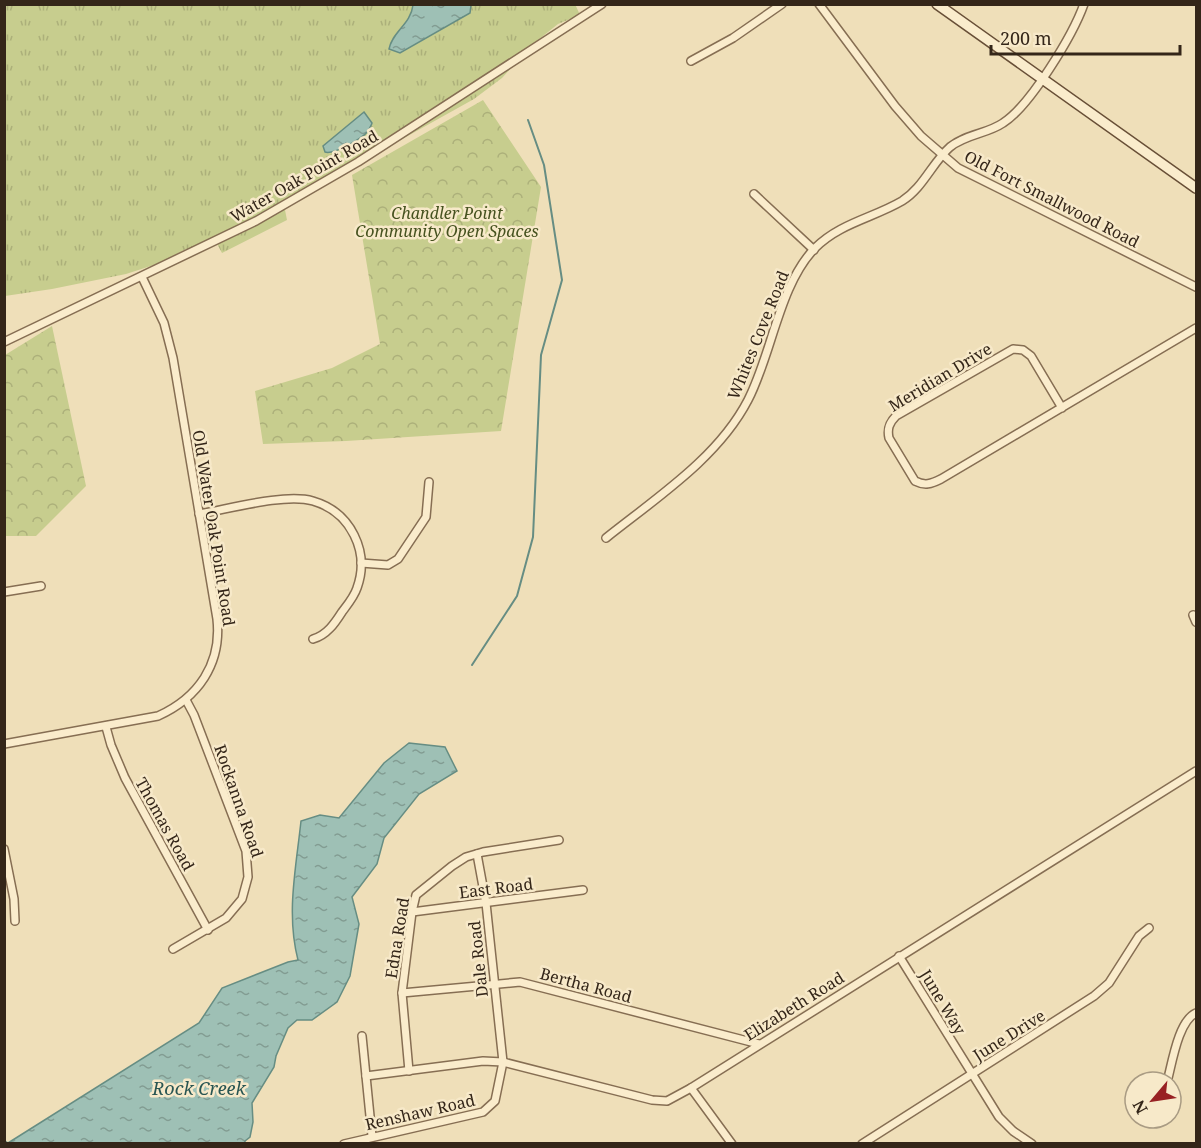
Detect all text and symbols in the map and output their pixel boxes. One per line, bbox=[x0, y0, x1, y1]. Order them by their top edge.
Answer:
scale bar bbox=[991, 18, 1180, 56]
text: 200 m bbox=[1000, 26, 1052, 50]
street label: Water Oak Point Road bbox=[226, 124, 382, 227]
street label: Old Fort Smallwood Road bbox=[961, 145, 1143, 253]
park label: Chandler Point Community Open Spaces bbox=[355, 202, 539, 242]
street label: Whites Cove Road bbox=[722, 267, 794, 403]
street label: Meridian Drive bbox=[884, 337, 996, 417]
street label: Old Water Oak Point Road bbox=[188, 428, 240, 628]
street label: Rockanna Road bbox=[209, 741, 269, 861]
street label: Thomas Road bbox=[130, 774, 200, 875]
street label: East Road bbox=[458, 873, 535, 903]
street label: Edna Road bbox=[380, 896, 414, 980]
street label: Dale Road bbox=[463, 919, 493, 998]
street label: Bertha Road bbox=[538, 962, 634, 1008]
street label: June Way bbox=[914, 964, 972, 1039]
street label: Elizabeth Road bbox=[740, 966, 848, 1046]
street label: June Drive bbox=[968, 1004, 1049, 1066]
north arrow bbox=[1123, 1070, 1183, 1130]
water label: Rock Creek bbox=[151, 1076, 246, 1100]
street label: Renshaw Road bbox=[363, 1089, 477, 1135]
text: N bbox=[1127, 1096, 1153, 1118]

